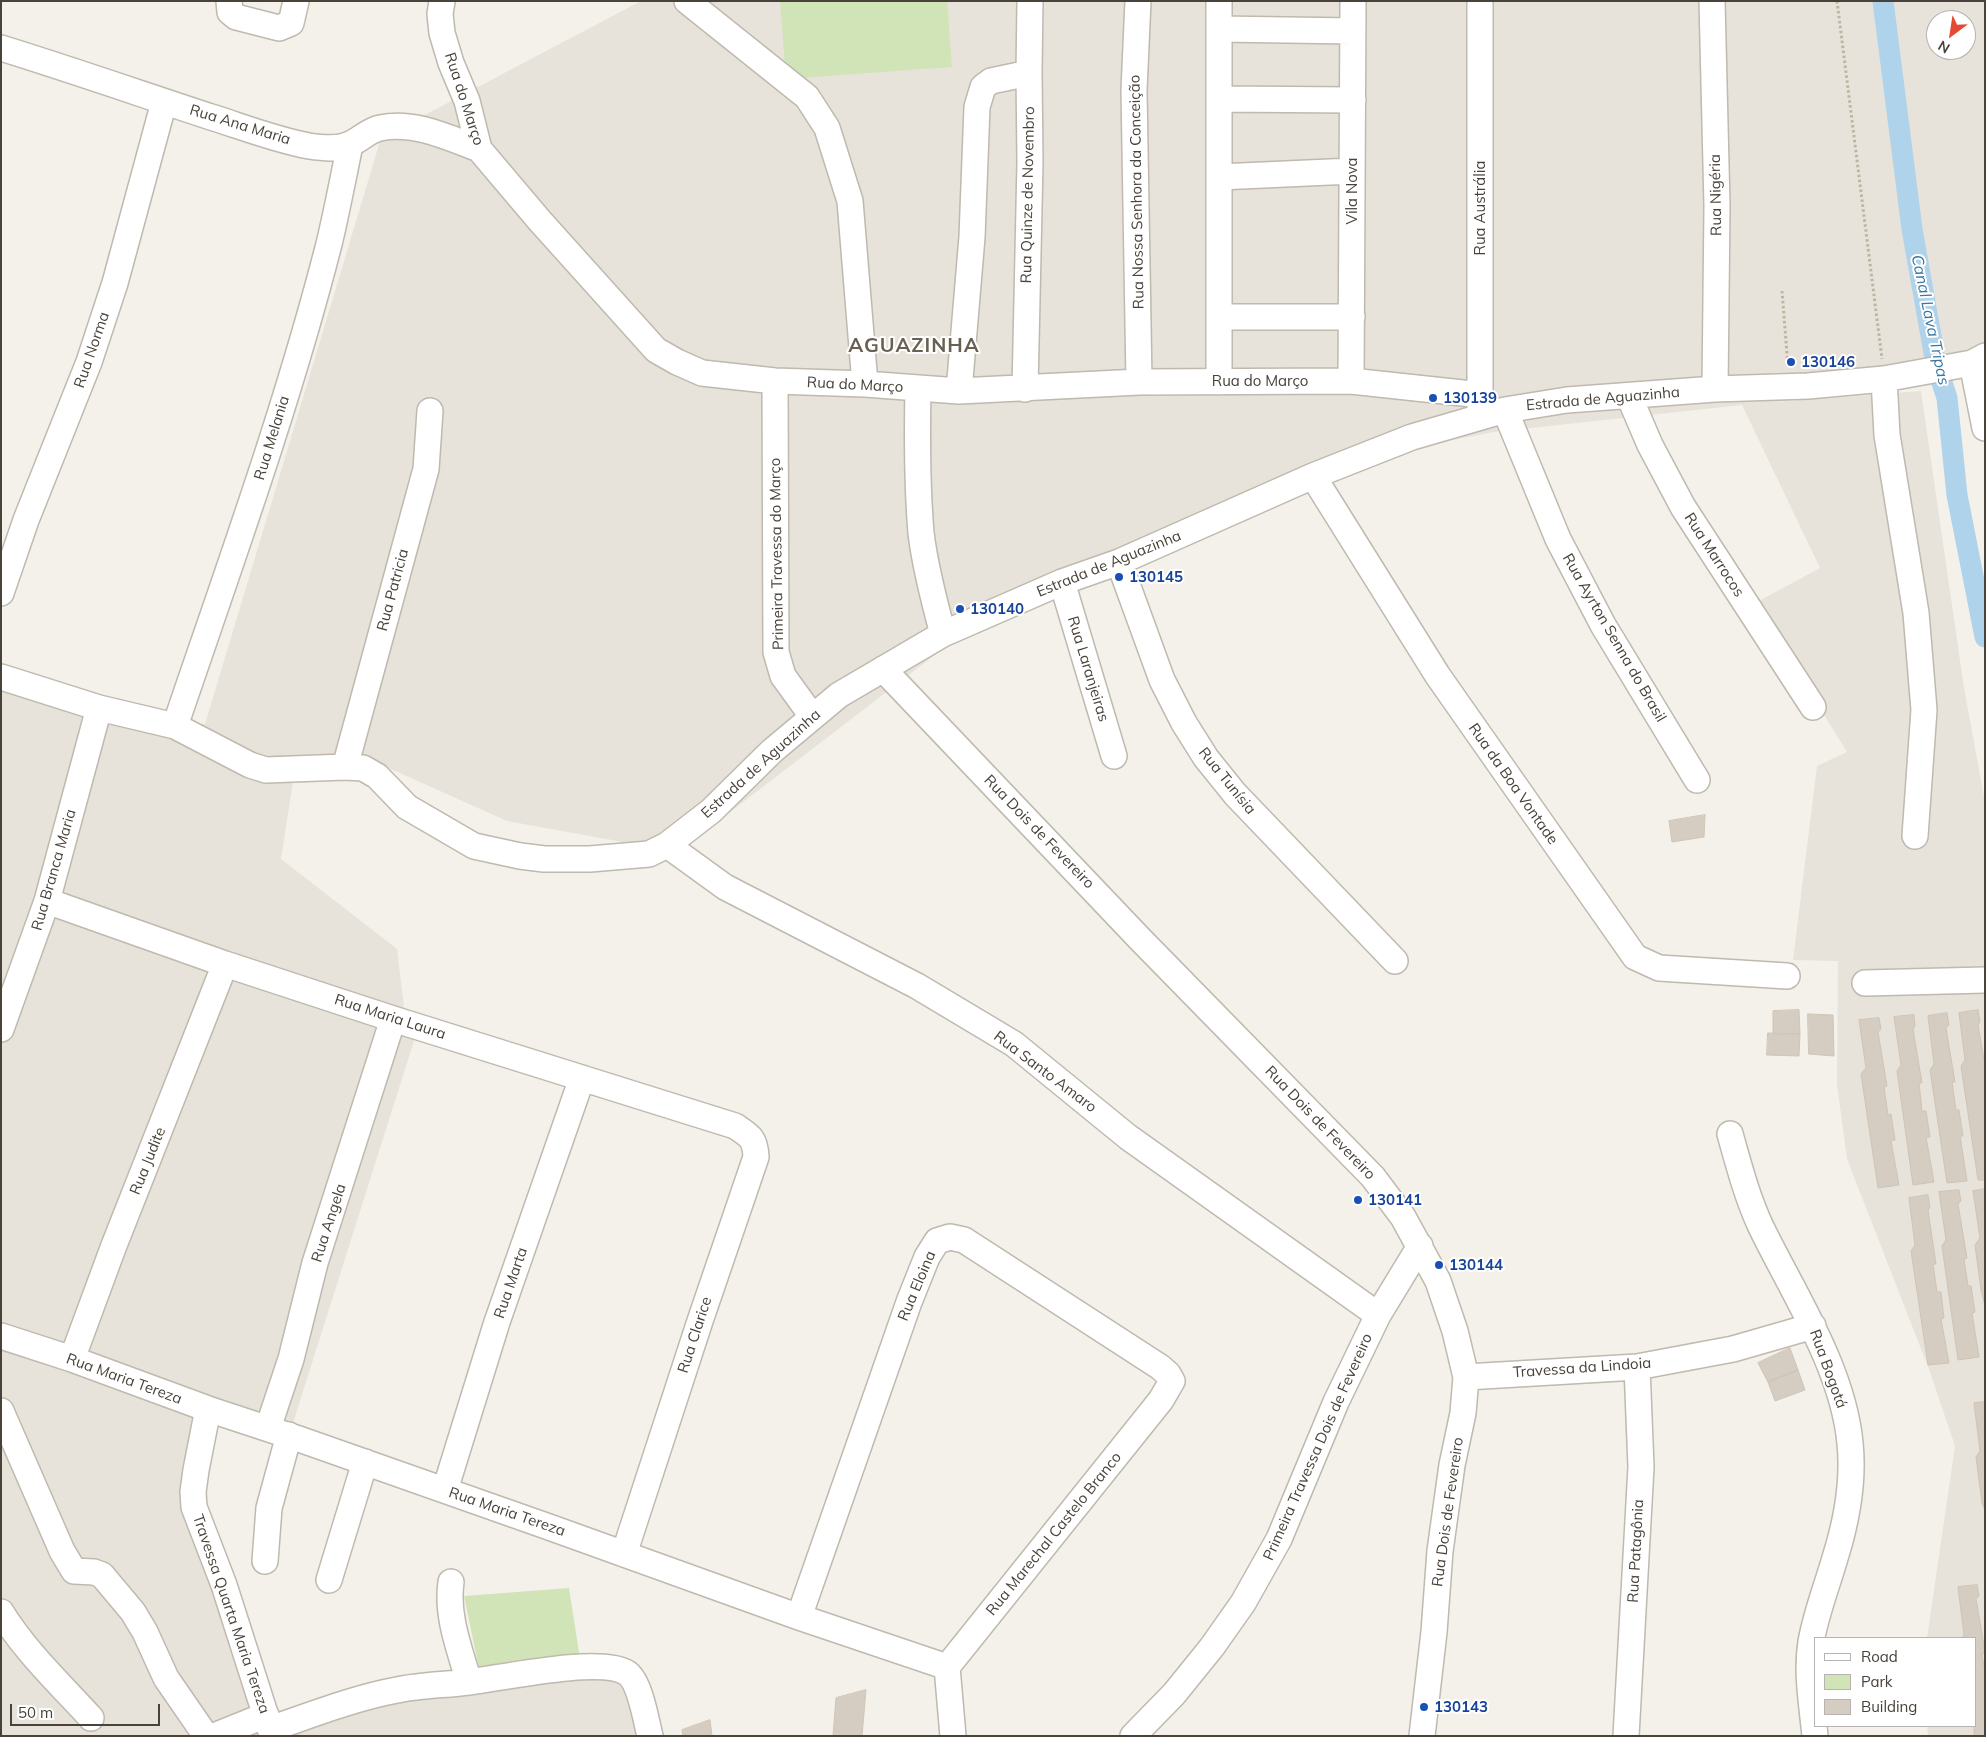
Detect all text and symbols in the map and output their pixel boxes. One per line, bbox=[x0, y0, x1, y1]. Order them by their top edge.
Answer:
north arrow bbox=[1926, 10, 1976, 60]
text: N bbox=[1935, 37, 1953, 57]
street label: Rua do Março bbox=[441, 50, 487, 148]
street label: Rua Nossa Senhora da Conceição bbox=[1126, 75, 1148, 309]
street label: Rua Ana Maria bbox=[187, 101, 293, 149]
street label: Rua Quinze de Novembro bbox=[1017, 106, 1039, 284]
street label: Rua Nigéria bbox=[1706, 154, 1726, 236]
street label: Vila Nova bbox=[1343, 158, 1361, 224]
street label: Rua Austrália bbox=[1471, 161, 1489, 255]
water label: Canal Lava Tripas bbox=[1907, 253, 1953, 387]
street label: Rua Norma bbox=[71, 310, 113, 390]
district label: AGUAZINHA bbox=[847, 334, 981, 358]
place label: 130146 bbox=[1801, 353, 1855, 371]
marker: 130146 bbox=[1785, 356, 1797, 368]
street label: Rua do Março bbox=[1212, 372, 1308, 390]
street label: Rua do Março bbox=[806, 373, 904, 397]
street label: Estrada de Aguazinha bbox=[1525, 383, 1681, 415]
place label: 130139 bbox=[1443, 389, 1497, 407]
marker: 130139 bbox=[1427, 392, 1439, 404]
street label: Rua Melania bbox=[251, 394, 293, 482]
street label: Primeira Travessa do Março bbox=[766, 458, 788, 650]
street label: Rua Marrocos bbox=[1680, 510, 1748, 600]
street label: Estrada de Aguazinha bbox=[1034, 527, 1184, 601]
street label: Rua Patricia bbox=[373, 547, 413, 633]
street label: Rua Ayrton Senna do Brasil bbox=[1558, 551, 1670, 725]
place label: 130145 bbox=[1129, 568, 1183, 586]
marker: 130145 bbox=[1113, 571, 1125, 583]
place label: 130140 bbox=[970, 600, 1024, 618]
marker: 130140 bbox=[954, 603, 966, 615]
street label: Rua Laranjeiras bbox=[1063, 614, 1113, 724]
street label: Estrada de Aguazinha bbox=[698, 706, 824, 822]
street label: Rua da Boa Vontade bbox=[1464, 720, 1562, 848]
street label: Rua Tunísia bbox=[1195, 744, 1259, 818]
street label: Rua Dois de Fevereiro bbox=[980, 771, 1098, 893]
street label: Rua Branca Maria bbox=[28, 807, 80, 933]
street label: Rua Maria Laura bbox=[332, 991, 448, 1043]
street label: Rua Santo Amaro bbox=[990, 1028, 1100, 1116]
street label: Rua Dois de Fevereiro bbox=[1261, 1062, 1379, 1184]
street label: Rua Judite bbox=[126, 1125, 170, 1197]
street label: Rua Angela bbox=[308, 1181, 350, 1265]
place label: 130141 bbox=[1368, 1191, 1422, 1209]
marker: 130141 bbox=[1352, 1194, 1364, 1206]
street label: Rua Marta bbox=[490, 1245, 532, 1321]
street label: Rua Eloina bbox=[894, 1248, 940, 1324]
place label: 130144 bbox=[1449, 1256, 1503, 1274]
marker: 130144 bbox=[1433, 1259, 1445, 1271]
street label: Rua Clarice bbox=[674, 1295, 716, 1375]
street label: Rua Bogotá bbox=[1805, 1327, 1851, 1411]
street label: Primeira Travessa Dois de Fevereiro bbox=[1260, 1331, 1376, 1563]
street label: Rua Maria Tereza bbox=[64, 1350, 184, 1408]
street label: Travessa da Lindoia bbox=[1512, 1354, 1652, 1382]
street label: Rua Dois de Fevereiro bbox=[1429, 1436, 1467, 1588]
street label: Rua Marechal Castelo Branco bbox=[983, 1449, 1125, 1619]
street label: Rua Maria Tereza bbox=[446, 1484, 568, 1540]
street label: Rua Patagônia bbox=[1624, 1499, 1648, 1603]
street label: Travessa Quarta Maria Tereza bbox=[188, 1512, 274, 1716]
legend bbox=[1814, 1637, 1976, 1727]
text: Road bbox=[1861, 1647, 1898, 1666]
text: Park bbox=[1861, 1672, 1893, 1691]
scale bar bbox=[12, 1694, 162, 1726]
text: Building bbox=[1861, 1697, 1917, 1716]
place label: 130143 bbox=[1434, 1698, 1488, 1716]
marker: 130143 bbox=[1418, 1701, 1430, 1713]
text: 50 m bbox=[18, 1703, 53, 1722]

